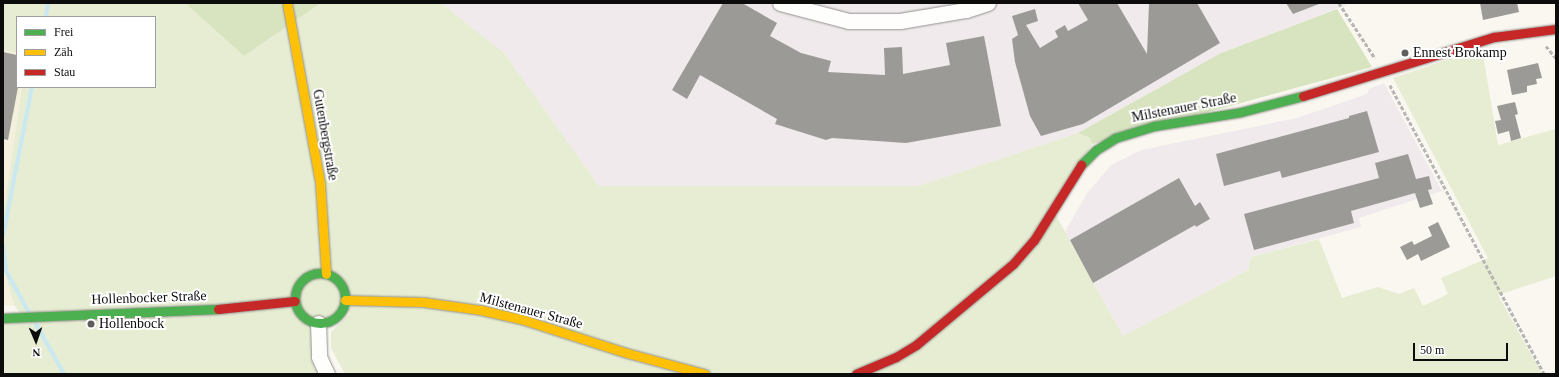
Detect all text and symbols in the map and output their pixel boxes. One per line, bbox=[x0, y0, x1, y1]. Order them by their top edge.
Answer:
legend bbox=[16, 16, 156, 88]
text: Frei bbox=[54, 25, 73, 39]
text: Zäh bbox=[54, 45, 73, 59]
place label: Ennest Brokamp bbox=[1413, 45, 1507, 61]
marker: Ennest Brokamp bbox=[1400, 48, 1410, 58]
text: Stau bbox=[54, 65, 75, 79]
street label: Gutenbergstraße bbox=[309, 88, 341, 182]
street label: Milstenauer Straße bbox=[1130, 90, 1238, 126]
street label: Hollenbocker Straße bbox=[91, 288, 207, 308]
street label: Milstenauer Straße bbox=[478, 289, 584, 333]
place label: Hollenbock bbox=[99, 316, 164, 332]
marker: Hollenbock bbox=[86, 319, 96, 329]
north arrow bbox=[16, 321, 56, 361]
scale bar bbox=[1415, 335, 1510, 361]
text: 50 m bbox=[1420, 343, 1444, 357]
text: N bbox=[32, 347, 41, 359]

